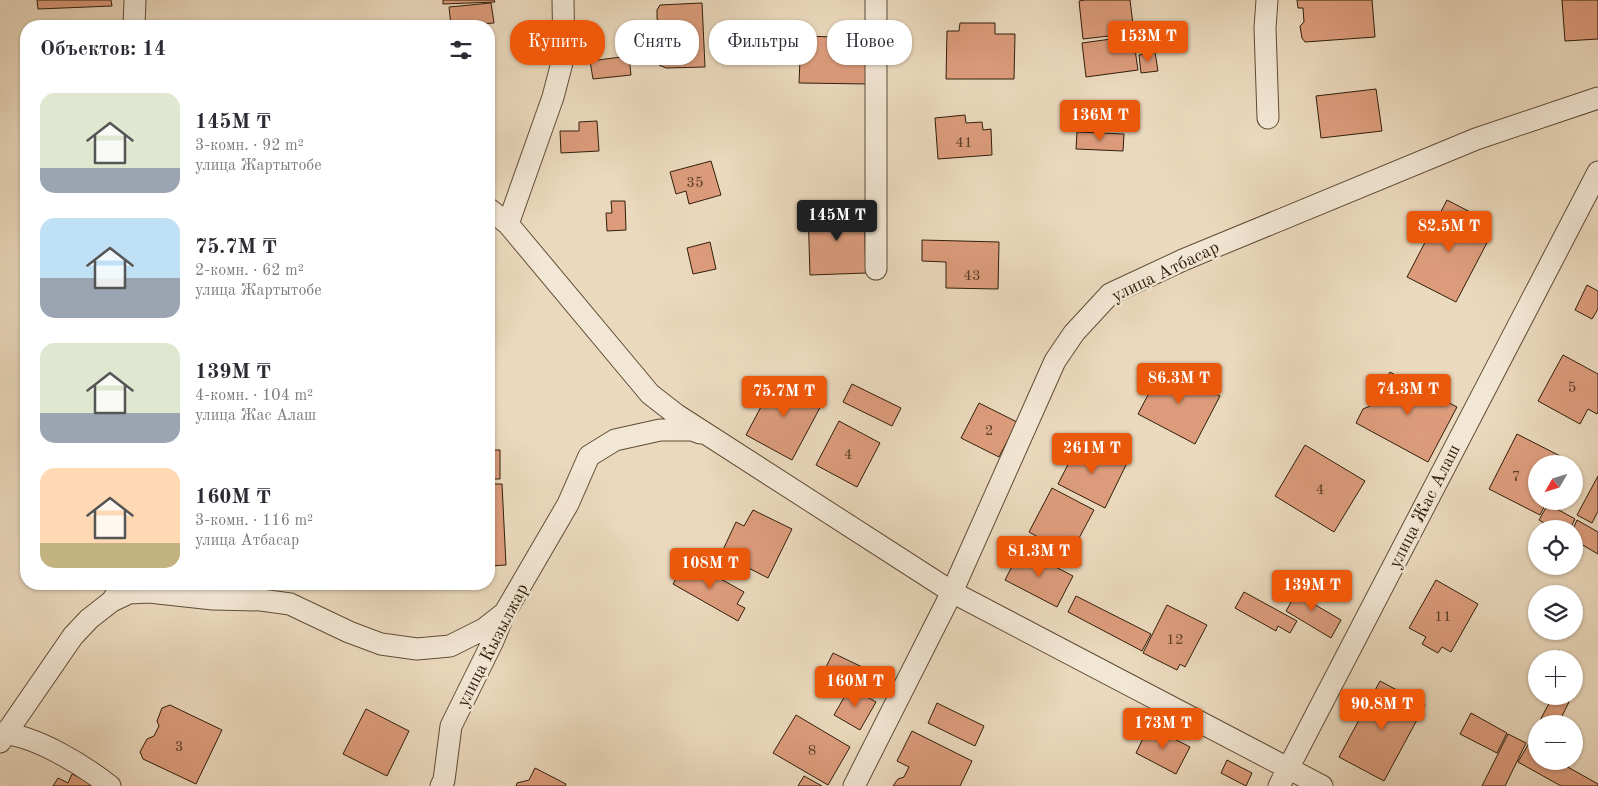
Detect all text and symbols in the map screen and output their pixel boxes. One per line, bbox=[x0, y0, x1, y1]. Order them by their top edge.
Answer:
chip: Купить bbox=[510, 20, 605, 65]
chip: Снять bbox=[615, 20, 699, 65]
chip: Фильтры bbox=[709, 20, 817, 65]
chip: Новое bbox=[827, 20, 912, 65]
pin: 153M ₸ bbox=[1107, 20, 1189, 63]
text: 153M ₸ bbox=[1119, 29, 1177, 45]
icon: filters bbox=[447, 36, 475, 64]
text: Объектов: 14 bbox=[40, 39, 166, 60]
pin: 136M ₸ bbox=[1059, 100, 1141, 142]
text: 136M ₸ bbox=[1071, 108, 1129, 124]
text: 145M ₸ bbox=[195, 112, 271, 133]
icon: home bbox=[80, 113, 140, 173]
house number: 41 bbox=[955, 136, 973, 151]
text: 3-комн. · 92 m² bbox=[195, 138, 304, 154]
text: улица Жартытобе bbox=[195, 158, 322, 174]
house number: 35 bbox=[686, 176, 704, 191]
pin: 145M ₸ bbox=[796, 200, 878, 242]
text: 145M ₸ bbox=[808, 208, 866, 224]
pin: 82.5M ₸ bbox=[1403, 210, 1495, 253]
text: 82.5M ₸ bbox=[1418, 219, 1480, 235]
text: 75.7M ₸ bbox=[195, 237, 277, 258]
icon: home bbox=[80, 238, 140, 298]
street label: улица Атбасар bbox=[1109, 238, 1222, 306]
text: 2-комн. · 62 m² bbox=[195, 263, 304, 279]
house number: 43 bbox=[963, 269, 981, 284]
text: улица Жартытобе bbox=[195, 283, 322, 299]
text: 139M ₸ bbox=[195, 362, 271, 383]
pin: 86.3M ₸ bbox=[1133, 362, 1225, 405]
icon: home bbox=[80, 363, 140, 423]
text: 86.3M ₸ bbox=[1148, 371, 1210, 387]
pin: 74.3M ₸ bbox=[1362, 374, 1454, 416]
pin: 75.7M ₸ bbox=[738, 376, 830, 418]
house number: 5 bbox=[1568, 381, 1576, 396]
text: 74.3M ₸ bbox=[1377, 382, 1439, 398]
text: 75.7M ₸ bbox=[753, 384, 815, 400]
text: 4-комн. · 104 m² bbox=[195, 388, 313, 404]
text: улица Жас Алаш bbox=[195, 408, 316, 424]
house number: 2 bbox=[985, 424, 993, 439]
pin: 261M ₸ bbox=[1051, 432, 1133, 475]
text: 261M ₸ bbox=[1063, 441, 1121, 457]
street label: улица Жас Алаш bbox=[1386, 442, 1464, 571]
house number: 4 bbox=[844, 448, 852, 463]
north arrow bbox=[1528, 455, 1582, 510]
map controls bbox=[1528, 455, 1583, 770]
house number: 7 bbox=[1512, 470, 1520, 485]
house number: 4 bbox=[1316, 483, 1324, 498]
text: 160M ₸ bbox=[195, 487, 271, 508]
icon: home bbox=[80, 488, 140, 548]
text: 3-комн. · 116 m² bbox=[195, 513, 313, 529]
button: locate bbox=[1528, 520, 1583, 575]
text: улица Атбасар bbox=[195, 533, 299, 549]
pin: 81.3M ₸ bbox=[993, 536, 1085, 578]
text: 81.3M ₸ bbox=[1008, 544, 1070, 560]
pin: 108M ₸ bbox=[669, 548, 751, 590]
text: 108M ₸ bbox=[681, 556, 739, 572]
pin: 139M ₸ bbox=[1271, 570, 1353, 612]
text: 139M ₸ bbox=[1283, 578, 1341, 594]
street label: улица Кызылжар bbox=[454, 581, 532, 710]
button: layers bbox=[1528, 585, 1583, 640]
house number: 11 bbox=[1434, 610, 1452, 625]
house number: 12 bbox=[1166, 633, 1184, 648]
button: + bbox=[1528, 650, 1583, 705]
pin: 160M ₸ bbox=[814, 666, 896, 708]
text: 160M ₸ bbox=[826, 674, 884, 690]
pin: 90.8M ₸ bbox=[1336, 688, 1428, 731]
text: 90.8M ₸ bbox=[1351, 697, 1413, 713]
pin: 173M ₸ bbox=[1122, 708, 1204, 750]
button: − bbox=[1528, 715, 1583, 770]
text: 173M ₸ bbox=[1134, 716, 1192, 732]
house number: 3 bbox=[175, 740, 183, 755]
house number: 8 bbox=[808, 744, 816, 759]

